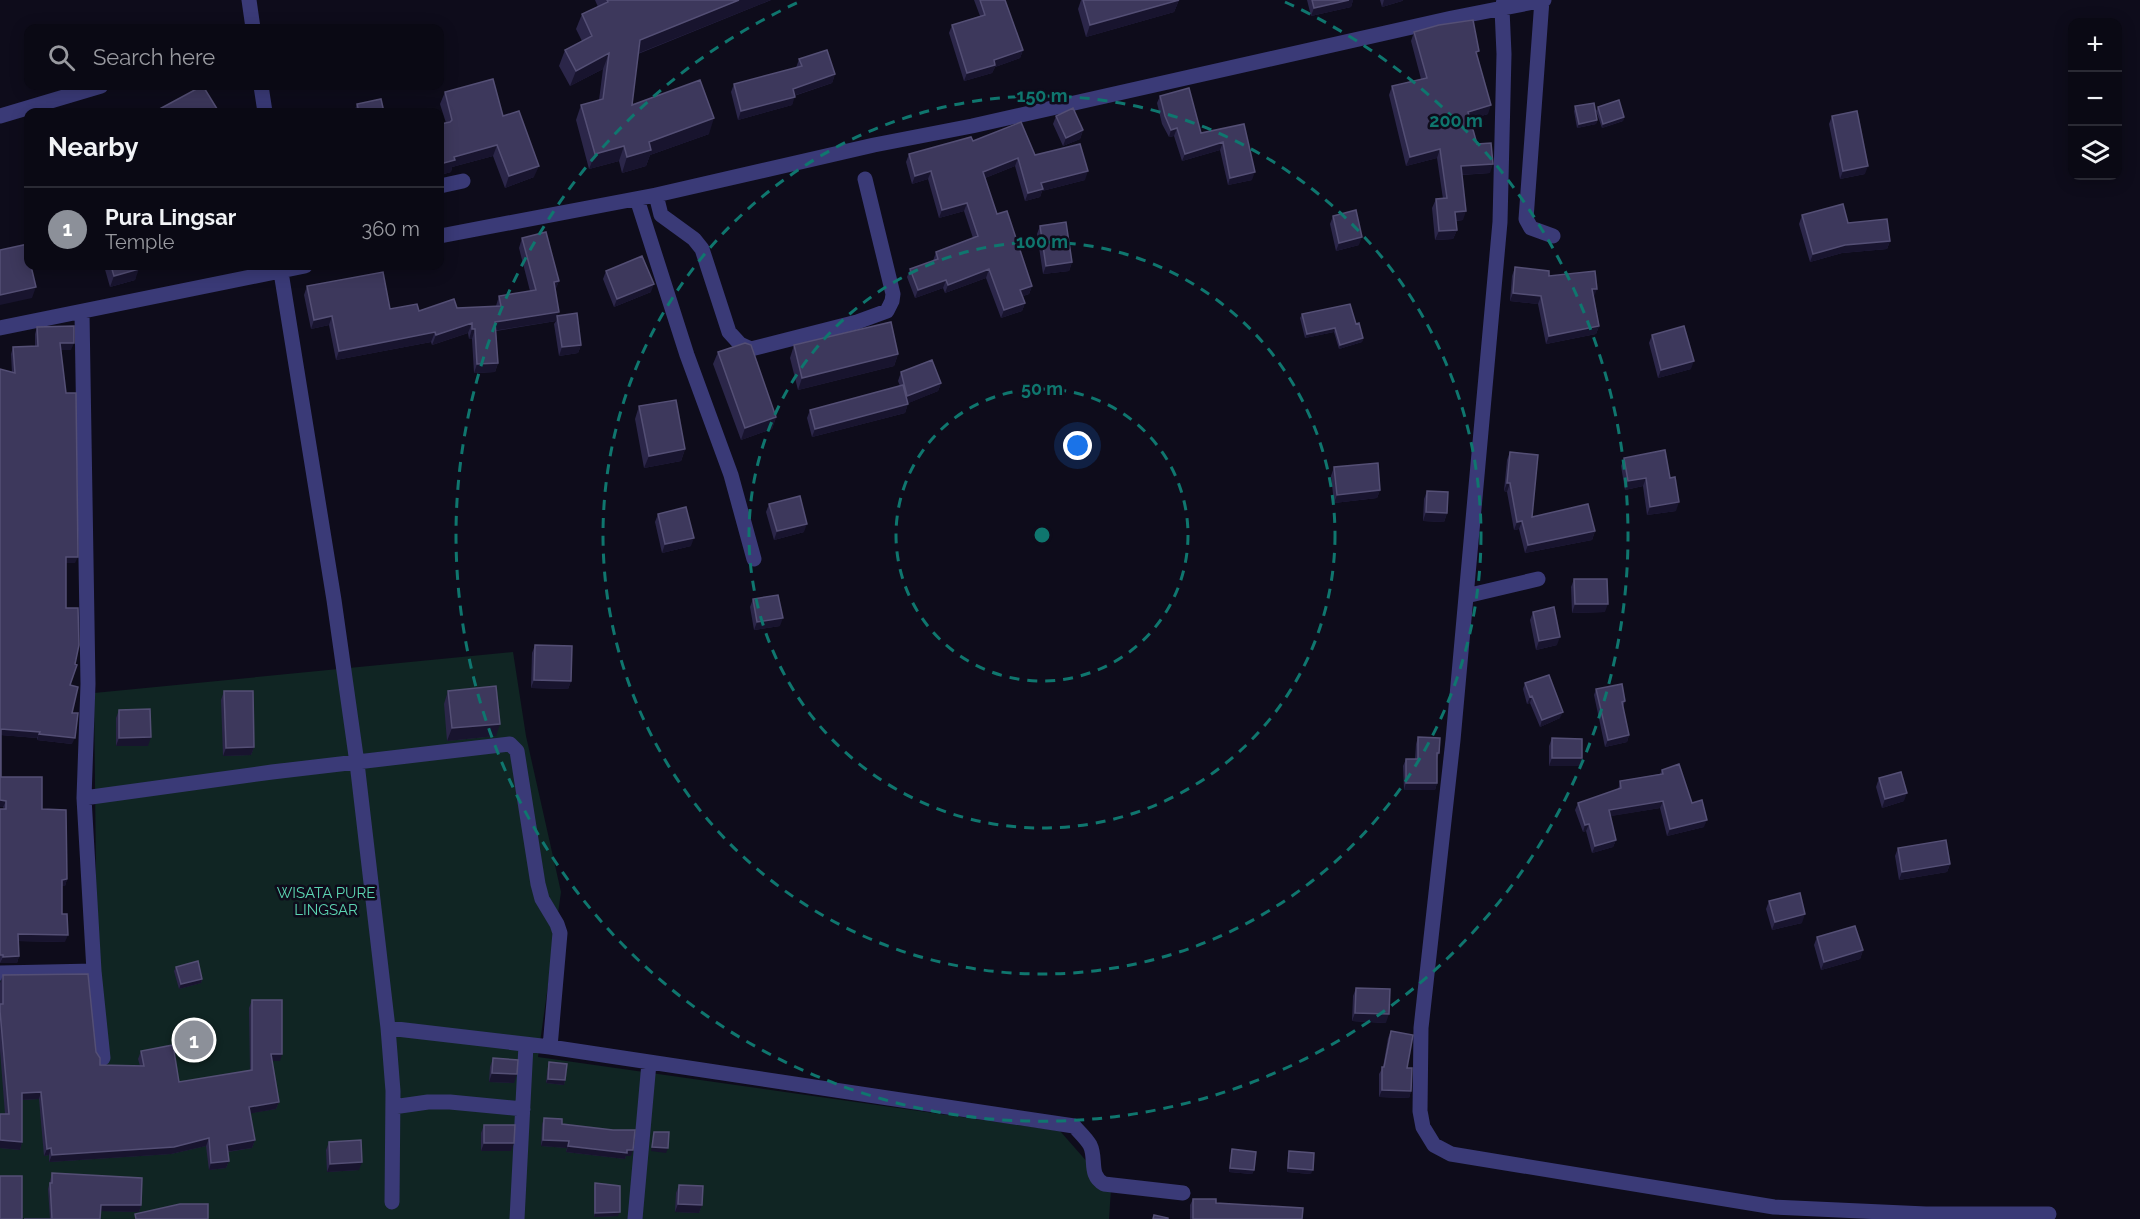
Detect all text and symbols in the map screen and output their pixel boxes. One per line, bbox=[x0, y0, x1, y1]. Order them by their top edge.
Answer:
map controls bbox=[2068, 18, 2122, 180]
button: + bbox=[2068, 18, 2122, 72]
search box bbox=[24, 24, 444, 90]
icon: search bbox=[45, 41, 78, 74]
text: Search here bbox=[93, 44, 215, 70]
button: − bbox=[2068, 72, 2122, 126]
text: 150 m bbox=[1017, 85, 1068, 106]
text: 200 m bbox=[1429, 110, 1483, 131]
button: layers bbox=[2068, 126, 2122, 180]
text: Nearby bbox=[48, 132, 138, 162]
text: Pura Lingsar bbox=[105, 204, 236, 230]
text: 1 bbox=[63, 217, 72, 241]
text: 360 m bbox=[362, 217, 420, 241]
text: Temple bbox=[105, 230, 175, 254]
text: 100 m bbox=[1016, 231, 1068, 252]
text: 50 m bbox=[1021, 378, 1063, 399]
your location bbox=[1063, 431, 1092, 460]
centre of rings bbox=[1032, 525, 1052, 545]
park label: WISATA PURE LINGSAR bbox=[277, 884, 375, 919]
pin: 1 bbox=[174, 1018, 214, 1062]

